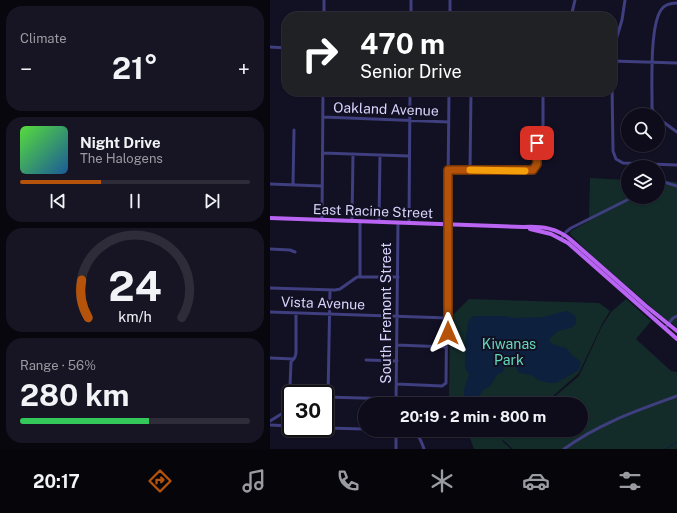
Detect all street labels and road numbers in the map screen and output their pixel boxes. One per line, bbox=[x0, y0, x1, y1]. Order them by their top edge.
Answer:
street label: Oakland Avenue bbox=[333, 99, 439, 119]
street label: East Racine Street bbox=[313, 201, 433, 221]
street label: South Fremont Street bbox=[378, 242, 394, 384]
street label: Vista Avenue bbox=[281, 294, 366, 312]

